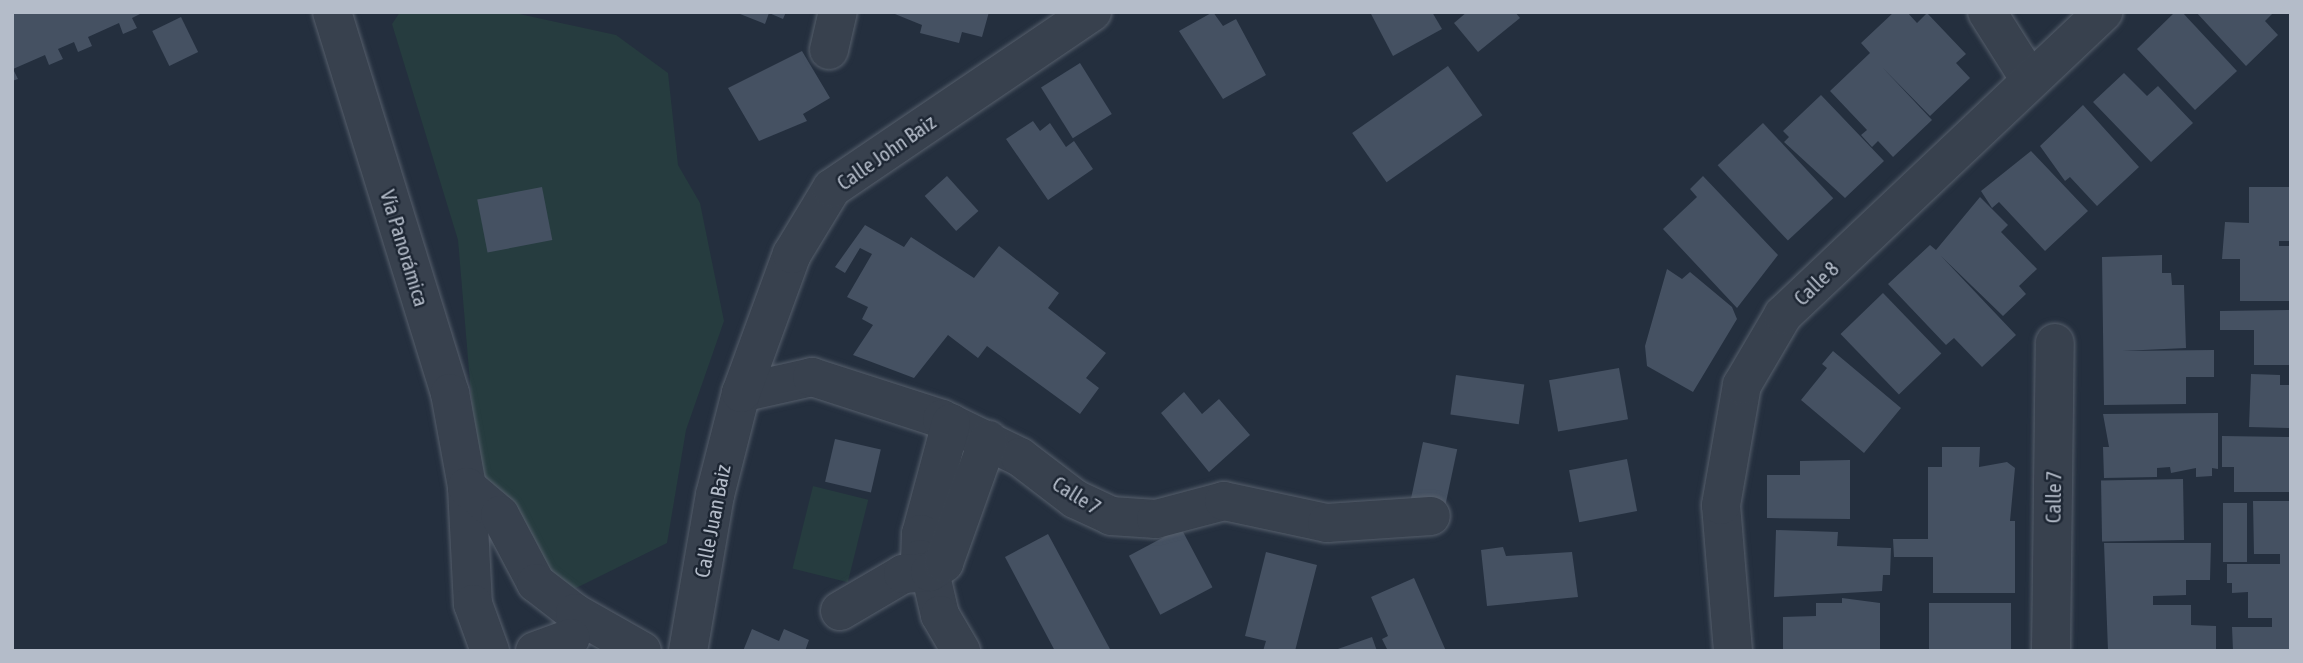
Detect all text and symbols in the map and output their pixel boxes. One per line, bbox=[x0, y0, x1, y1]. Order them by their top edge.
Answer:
street label: Calle John Baiz bbox=[832, 109, 940, 195]
street label: Vía Panorámica bbox=[375, 187, 435, 309]
street label: Calle 8 bbox=[1788, 256, 1844, 310]
street label: Calle Juan Baiz bbox=[689, 462, 735, 580]
street label: Calle 7 bbox=[1048, 470, 1106, 520]
street label: Calle 7 bbox=[2040, 471, 2066, 523]

